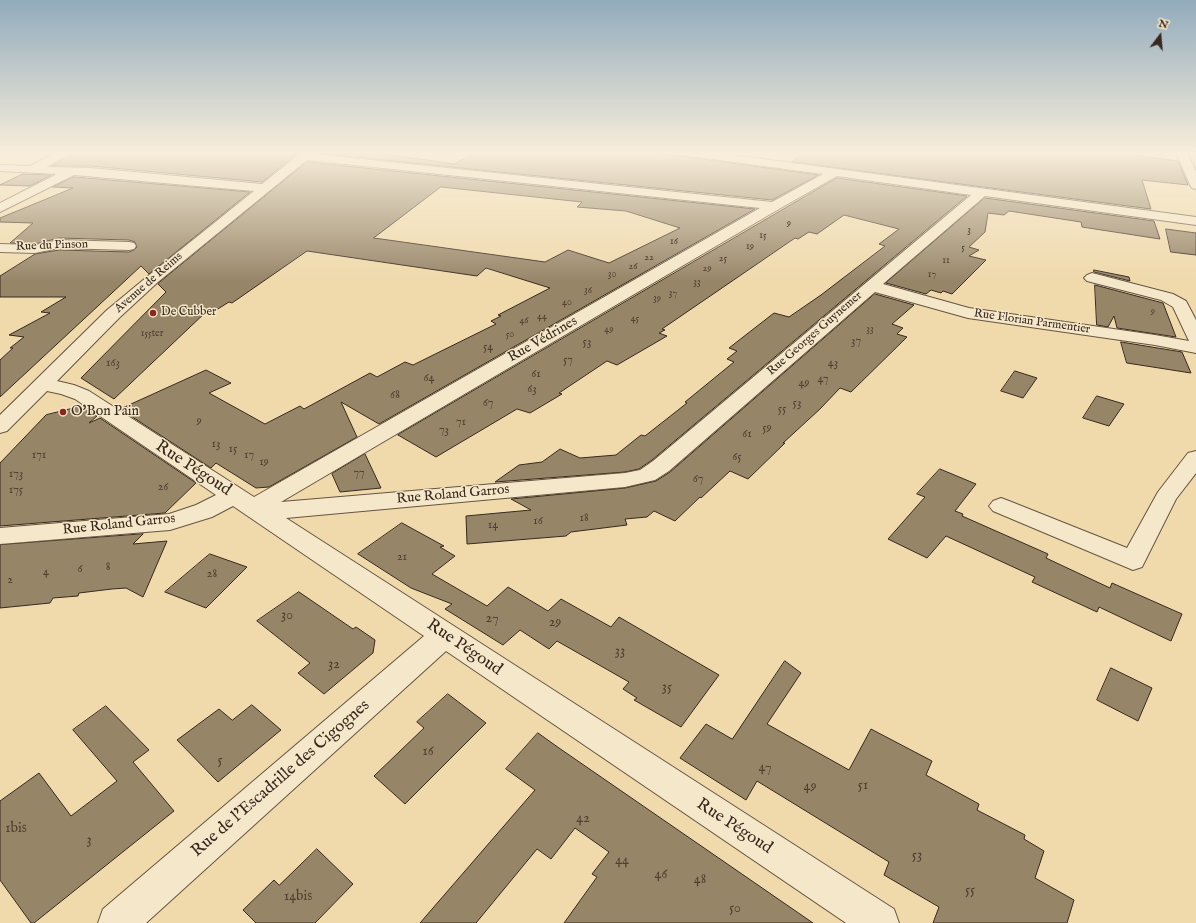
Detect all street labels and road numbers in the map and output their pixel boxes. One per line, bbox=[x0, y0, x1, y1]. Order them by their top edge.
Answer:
street label: Rue du Pinson bbox=[16, 238, 88, 254]
street label: Avenue de Reims bbox=[112, 250, 186, 316]
street label: Rue Georges Guynemer bbox=[765, 289, 865, 379]
street label: Rue Florian Parmentier bbox=[973, 307, 1091, 337]
street label: Rue Védrines bbox=[505, 313, 581, 367]
street label: Rue Pégoud bbox=[151, 437, 235, 501]
street label: Rue Roland Garros bbox=[396, 482, 510, 508]
street label: Rue Roland Garros bbox=[62, 511, 176, 539]
street label: Rue Pégoud bbox=[422, 615, 506, 681]
street label: Rue de l'Escadrille des Cigognes bbox=[188, 696, 374, 862]
street label: Rue Pégoud bbox=[692, 795, 776, 859]

